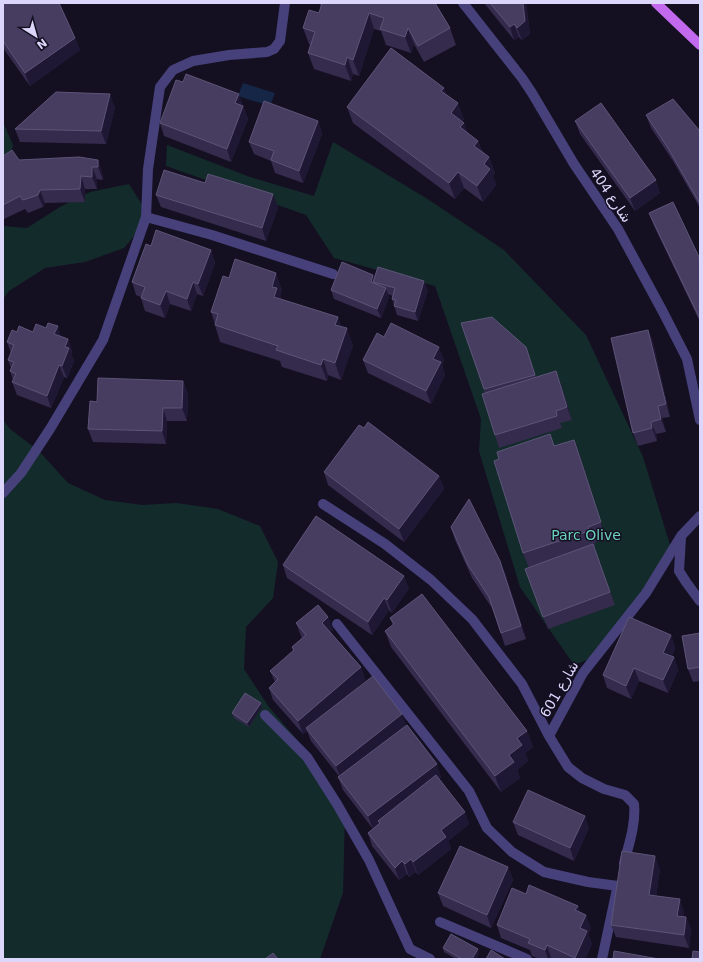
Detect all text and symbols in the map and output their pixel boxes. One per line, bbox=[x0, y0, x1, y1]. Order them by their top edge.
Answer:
north arrow bbox=[16, 16, 56, 56]
text: N bbox=[34, 36, 49, 52]
street label: شارع 404 bbox=[586, 165, 635, 226]
park label: Parc Olive bbox=[551, 527, 621, 543]
street label: شارع 601 bbox=[536, 658, 582, 720]

